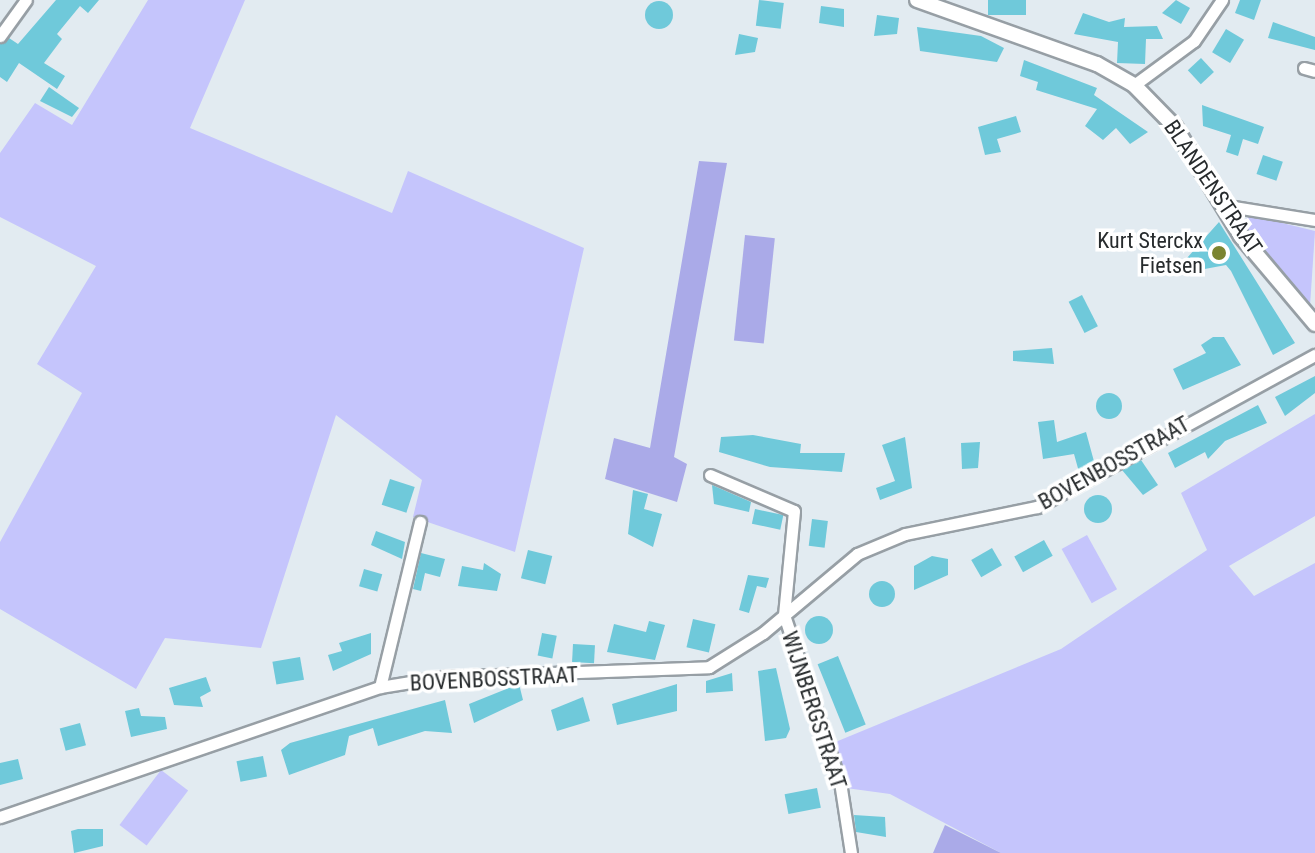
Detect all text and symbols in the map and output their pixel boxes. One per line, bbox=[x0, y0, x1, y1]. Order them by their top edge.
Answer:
street label: BLANDENSTRAAT bbox=[1158, 115, 1268, 259]
place label: Kurt Sterckx Fietsen bbox=[1097, 227, 1203, 278]
marker: Kurt Sterckx Fietsen bbox=[1210, 244, 1228, 262]
street label: BOVENBOSSTRAAT bbox=[1034, 411, 1194, 515]
street label: WIJNBERGSTRAAT bbox=[776, 628, 852, 792]
street label: BOVENBOSSTRAAT bbox=[409, 661, 579, 697]

